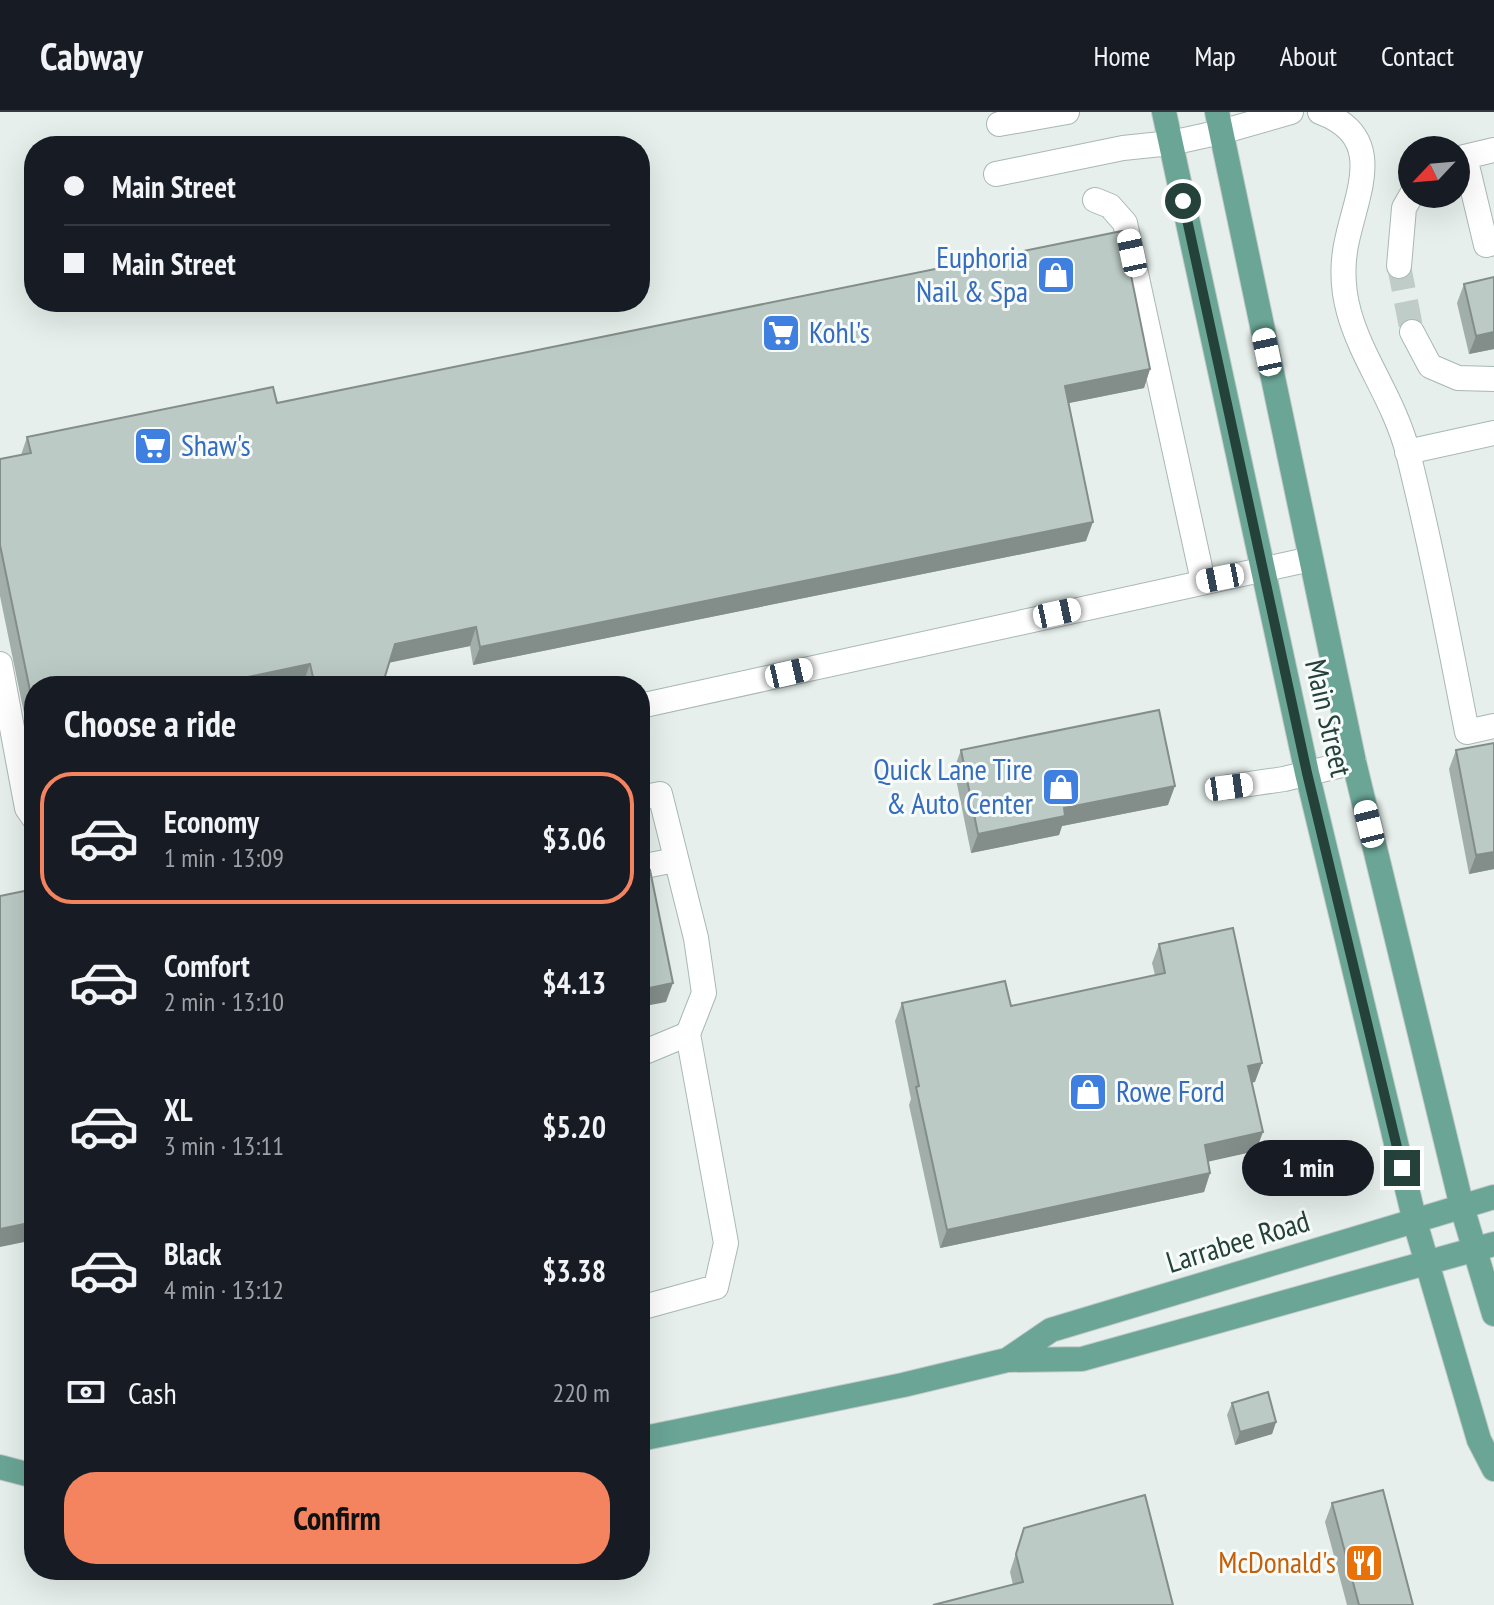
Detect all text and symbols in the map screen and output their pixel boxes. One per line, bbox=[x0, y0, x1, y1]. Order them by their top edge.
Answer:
text: Cabway bbox=[40, 31, 143, 80]
text: Home bbox=[1094, 37, 1150, 74]
text: Map bbox=[1194, 37, 1236, 74]
text: About bbox=[1280, 37, 1337, 74]
text: Contact bbox=[1381, 37, 1454, 74]
north arrow bbox=[1398, 136, 1470, 208]
map controls bbox=[1398, 136, 1470, 208]
text: Main Street bbox=[112, 167, 236, 206]
route start bbox=[1165, 183, 1201, 219]
car bbox=[1115, 227, 1149, 279]
place label: Euphoria Nail & Spa bbox=[916, 237, 1028, 310]
text: Main Street bbox=[112, 244, 236, 283]
shop icon: Euphoria Nail & Spa bbox=[1035, 254, 1077, 296]
supermarket icon: Kohl's bbox=[760, 312, 802, 354]
place label: Kohl's bbox=[809, 312, 870, 351]
car bbox=[1250, 326, 1284, 378]
supermarket icon: Shaw's bbox=[132, 425, 174, 467]
place label: Shaw's bbox=[181, 425, 251, 464]
car bbox=[1194, 562, 1246, 594]
car bbox=[1031, 596, 1083, 630]
street label: Main Street bbox=[1297, 655, 1362, 781]
car bbox=[763, 656, 815, 690]
text: Choose a ride bbox=[64, 700, 236, 747]
place label: Quick Lane Tire & Auto Center bbox=[873, 749, 1034, 822]
shop icon: Quick Lane Tire & Auto Center bbox=[1040, 766, 1082, 808]
car bbox=[1204, 772, 1254, 802]
car bbox=[1352, 798, 1386, 850]
icon: car bbox=[68, 802, 140, 874]
text: Economy bbox=[164, 802, 259, 841]
text: $3.06 bbox=[542, 819, 606, 858]
text: 1 min · 13:09 bbox=[164, 841, 284, 874]
icon: car bbox=[68, 946, 140, 1018]
text: Comfort bbox=[164, 946, 250, 985]
text: $4.13 bbox=[542, 963, 606, 1002]
text: 2 min · 13:10 bbox=[164, 985, 284, 1018]
shop icon: Rowe Ford bbox=[1067, 1071, 1109, 1113]
place label: Rowe Ford bbox=[1116, 1071, 1225, 1110]
icon: car bbox=[68, 1090, 140, 1162]
text: XL bbox=[164, 1090, 193, 1129]
text: $5.20 bbox=[542, 1107, 606, 1146]
text: 3 min · 13:11 bbox=[164, 1129, 284, 1162]
callout: 1 min bbox=[1242, 1140, 1374, 1196]
route end bbox=[1384, 1150, 1420, 1186]
text: 1 min bbox=[1282, 1151, 1334, 1184]
street label: Larrabee Road bbox=[1161, 1200, 1314, 1281]
icon: car bbox=[68, 1234, 140, 1306]
text: Black bbox=[164, 1234, 221, 1273]
text: $3.38 bbox=[542, 1251, 606, 1290]
text: 4 min · 13:12 bbox=[164, 1273, 284, 1306]
icon: cash bbox=[64, 1370, 108, 1414]
text: Cash bbox=[128, 1373, 177, 1412]
text: 220 m bbox=[552, 1376, 610, 1409]
button: Confirm bbox=[64, 1472, 610, 1564]
place label: McDonald's bbox=[1218, 1542, 1336, 1581]
restaurant icon: McDonald's bbox=[1343, 1542, 1385, 1584]

